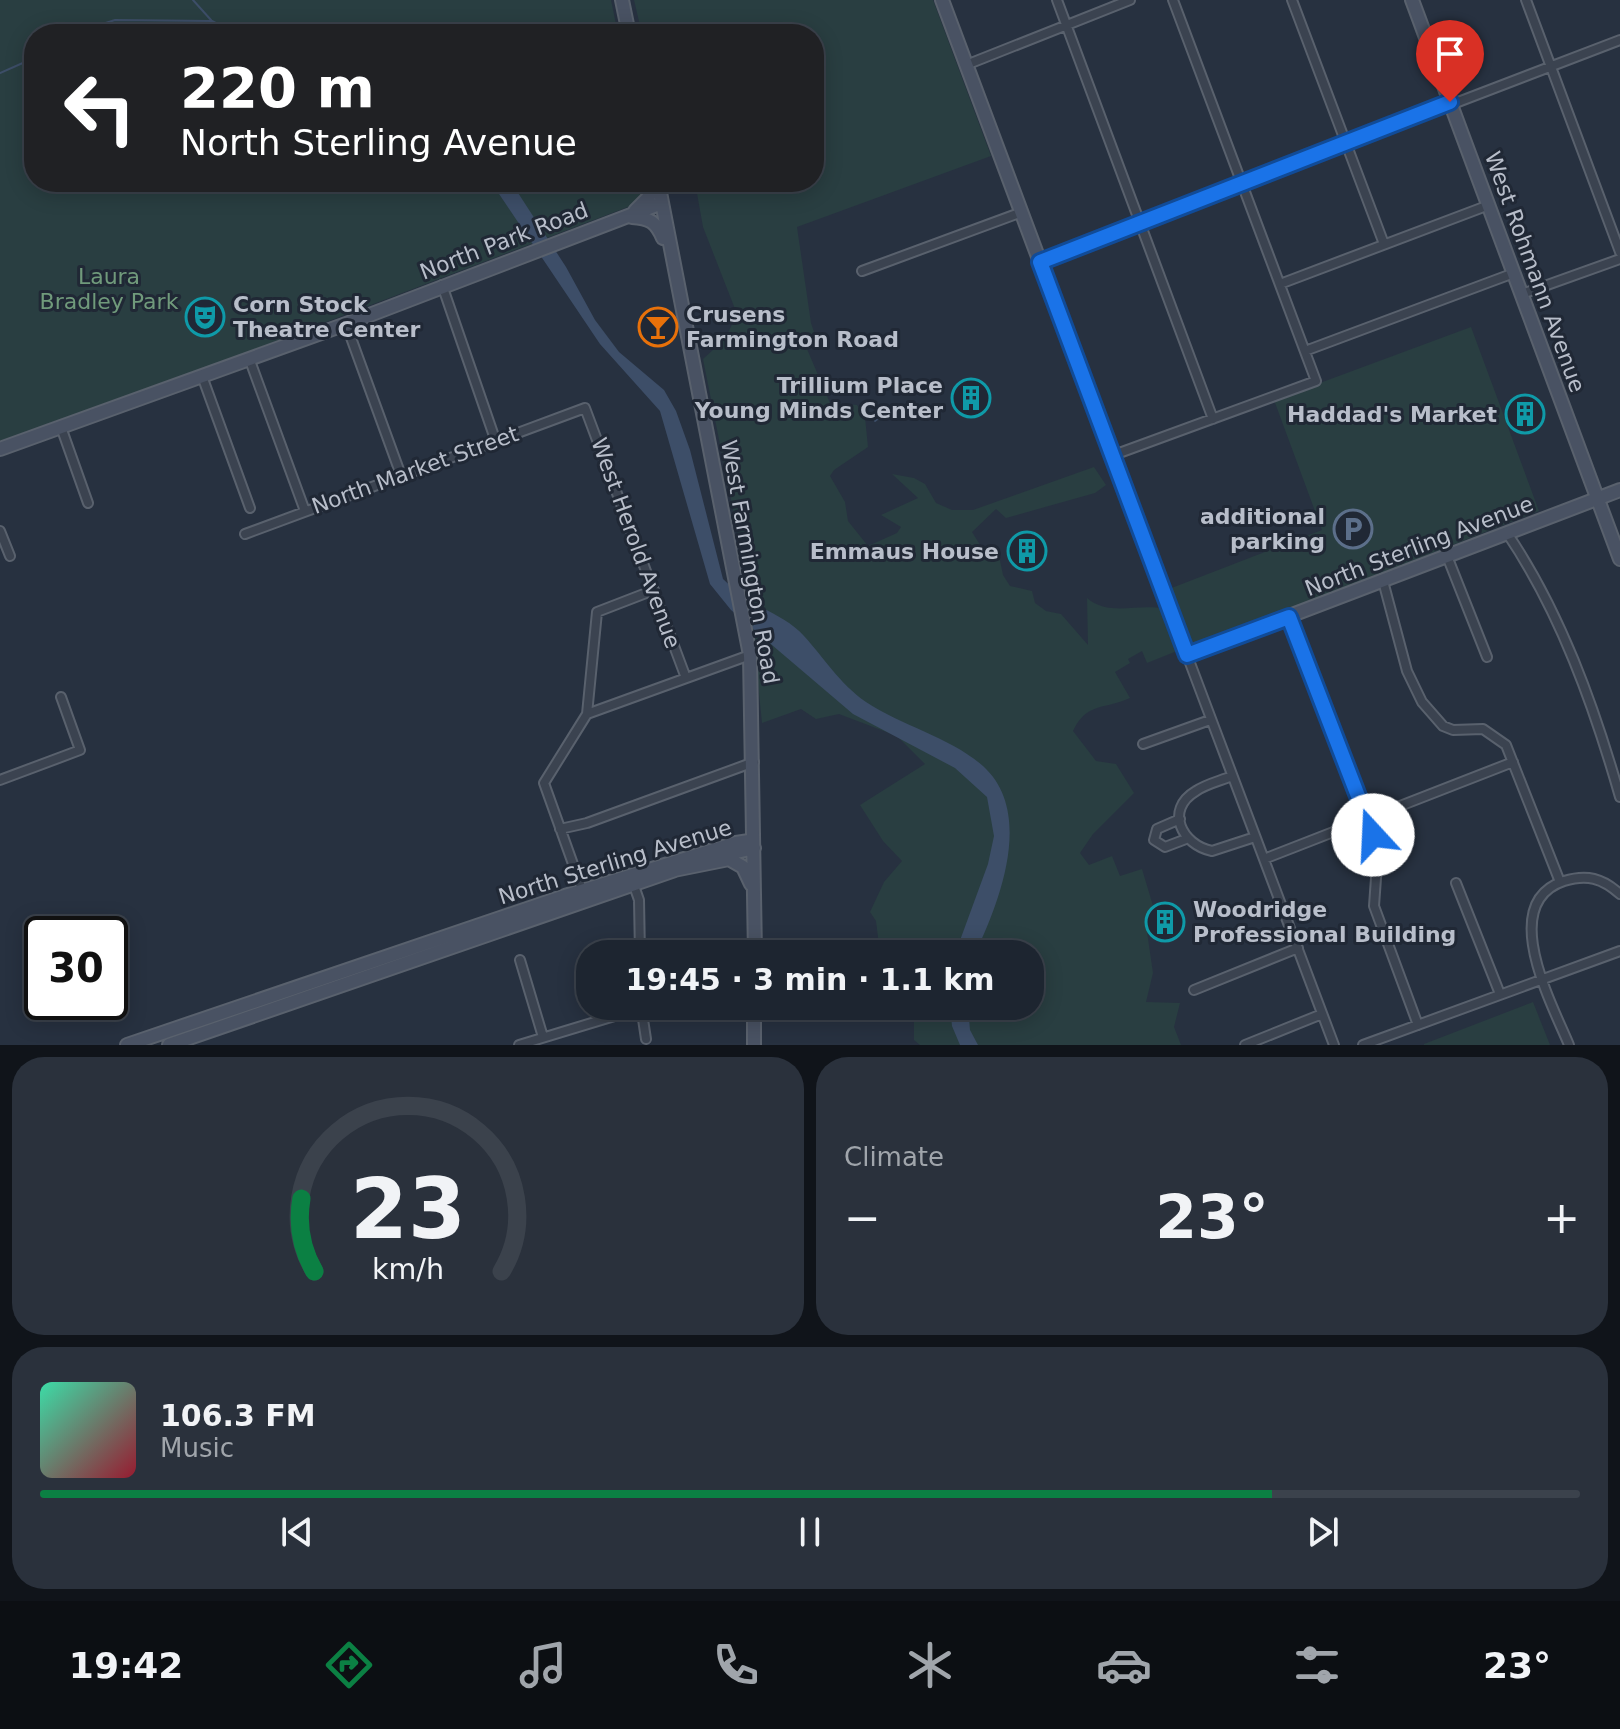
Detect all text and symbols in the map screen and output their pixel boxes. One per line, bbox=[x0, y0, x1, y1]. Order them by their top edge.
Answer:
pin bbox=[1416, 20, 1484, 102]
icon: arrive bbox=[1428, 32, 1472, 76]
text: 220 m bbox=[180, 55, 375, 120]
icon: left bbox=[48, 56, 152, 160]
text: North Sterling Avenue bbox=[180, 122, 577, 163]
street label: West Rohmann Avenue bbox=[1480, 148, 1590, 396]
street label: North Park Road bbox=[416, 197, 592, 285]
park label: Laura Bradley Park bbox=[40, 264, 179, 314]
place label: Corn Stock Theatre Center bbox=[233, 292, 421, 342]
theatre icon: Corn Stock Theatre Center bbox=[184, 296, 226, 338]
place label: Crusens Farmington Road bbox=[686, 302, 899, 352]
bar icon: Crusens Farmington Road bbox=[637, 306, 679, 348]
place label: Trillium Place Young Minds Center bbox=[694, 373, 943, 423]
building icon: Trillium Place Young Minds Center bbox=[950, 377, 992, 419]
building icon: Haddad's Market bbox=[1504, 393, 1546, 435]
place label: Haddad's Market bbox=[1287, 402, 1497, 427]
street label: North Market Street bbox=[308, 421, 522, 519]
street label: West Herold Avenue bbox=[586, 434, 686, 652]
street label: West Farmington Road bbox=[716, 438, 784, 686]
street label: North Sterling Avenue bbox=[1301, 491, 1537, 601]
place label: additional parking bbox=[1200, 504, 1325, 554]
parking icon: additional parking bbox=[1332, 508, 1374, 550]
building icon: Emmaus House bbox=[1006, 530, 1048, 572]
place label: Emmaus House bbox=[810, 539, 999, 564]
position arrow bbox=[1331, 793, 1415, 877]
street label: North Sterling Avenue bbox=[495, 815, 735, 909]
place label: Woodridge Professional Building bbox=[1193, 897, 1456, 947]
building icon: Woodridge Professional Building bbox=[1144, 901, 1186, 943]
speed limit sign: 30 bbox=[24, 916, 128, 1020]
text: 19:45 · 3 min · 1.1 km bbox=[625, 962, 995, 997]
text: Climate bbox=[844, 1142, 944, 1172]
text: 23 bbox=[350, 1161, 466, 1258]
text: 23° bbox=[1155, 1182, 1269, 1252]
text: − bbox=[844, 1192, 881, 1243]
text: + bbox=[1543, 1192, 1580, 1243]
text: km/h bbox=[372, 1252, 444, 1286]
text: 106.3 FM bbox=[160, 1398, 316, 1433]
text: Music bbox=[160, 1433, 234, 1463]
icon: previous bbox=[275, 1510, 319, 1554]
icon: pause bbox=[788, 1510, 832, 1554]
icon: next bbox=[1301, 1510, 1345, 1554]
icon: directions bbox=[321, 1637, 377, 1693]
icon: music bbox=[515, 1637, 571, 1693]
icon: phone bbox=[708, 1637, 764, 1693]
icon: climate bbox=[902, 1637, 958, 1693]
icon: car bbox=[1096, 1637, 1152, 1693]
icon: filters bbox=[1289, 1637, 1345, 1693]
text: 19:42 bbox=[69, 1645, 183, 1686]
text: 23° bbox=[1483, 1645, 1551, 1686]

